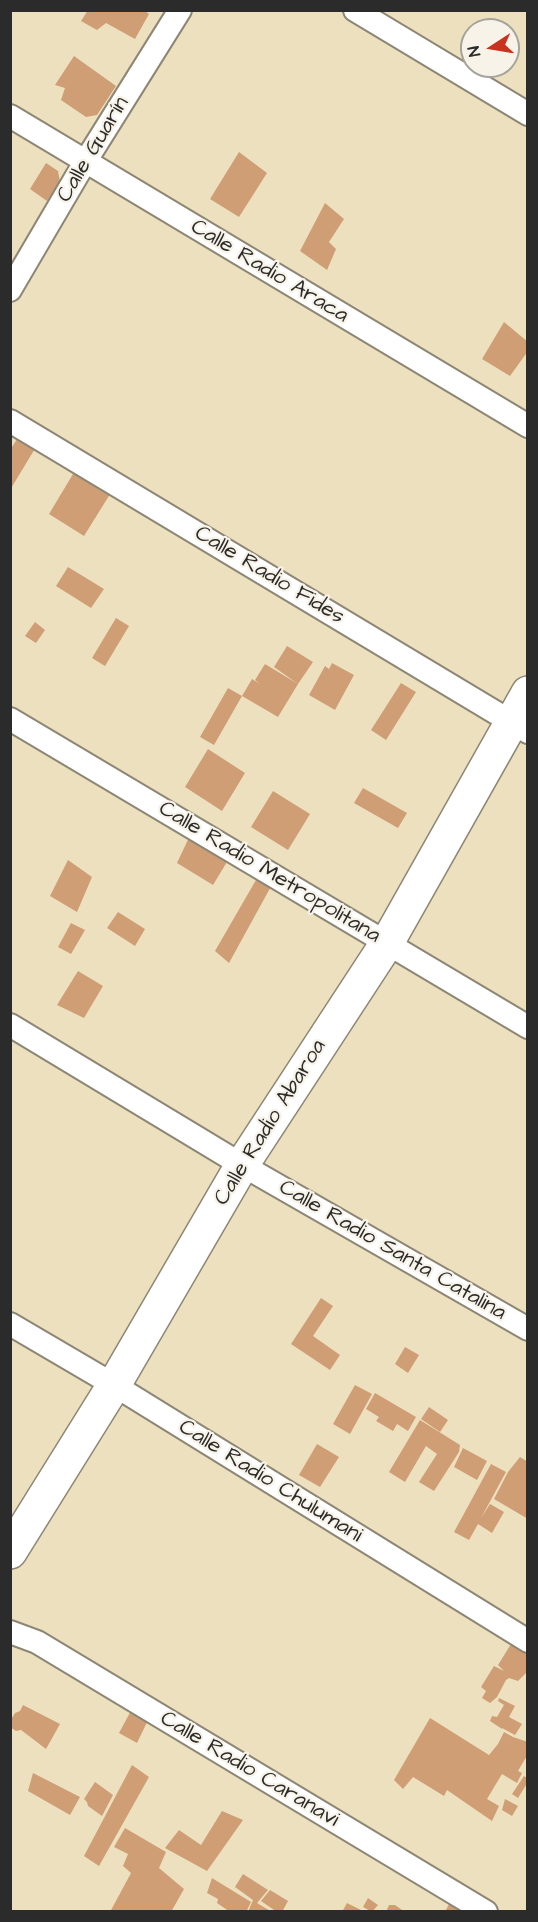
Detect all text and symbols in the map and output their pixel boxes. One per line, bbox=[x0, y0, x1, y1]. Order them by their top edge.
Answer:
north arrow bbox=[460, 18, 520, 78]
text: N bbox=[463, 44, 486, 59]
street label: Calle Guarín bbox=[52, 92, 136, 208]
street label: Calle Radio Araca bbox=[185, 214, 353, 330]
street label: Calle Radio Fides bbox=[189, 521, 349, 631]
street label: Calle Radio Metropolitana bbox=[153, 796, 385, 950]
street label: Calle Radio Abaroa bbox=[209, 1035, 333, 1211]
street label: Calle Radio Santa Catalina bbox=[274, 1175, 510, 1327]
street label: Calle Radio Chulumani bbox=[173, 1415, 367, 1549]
street label: Calle Radio Caranavi bbox=[155, 1706, 343, 1834]

